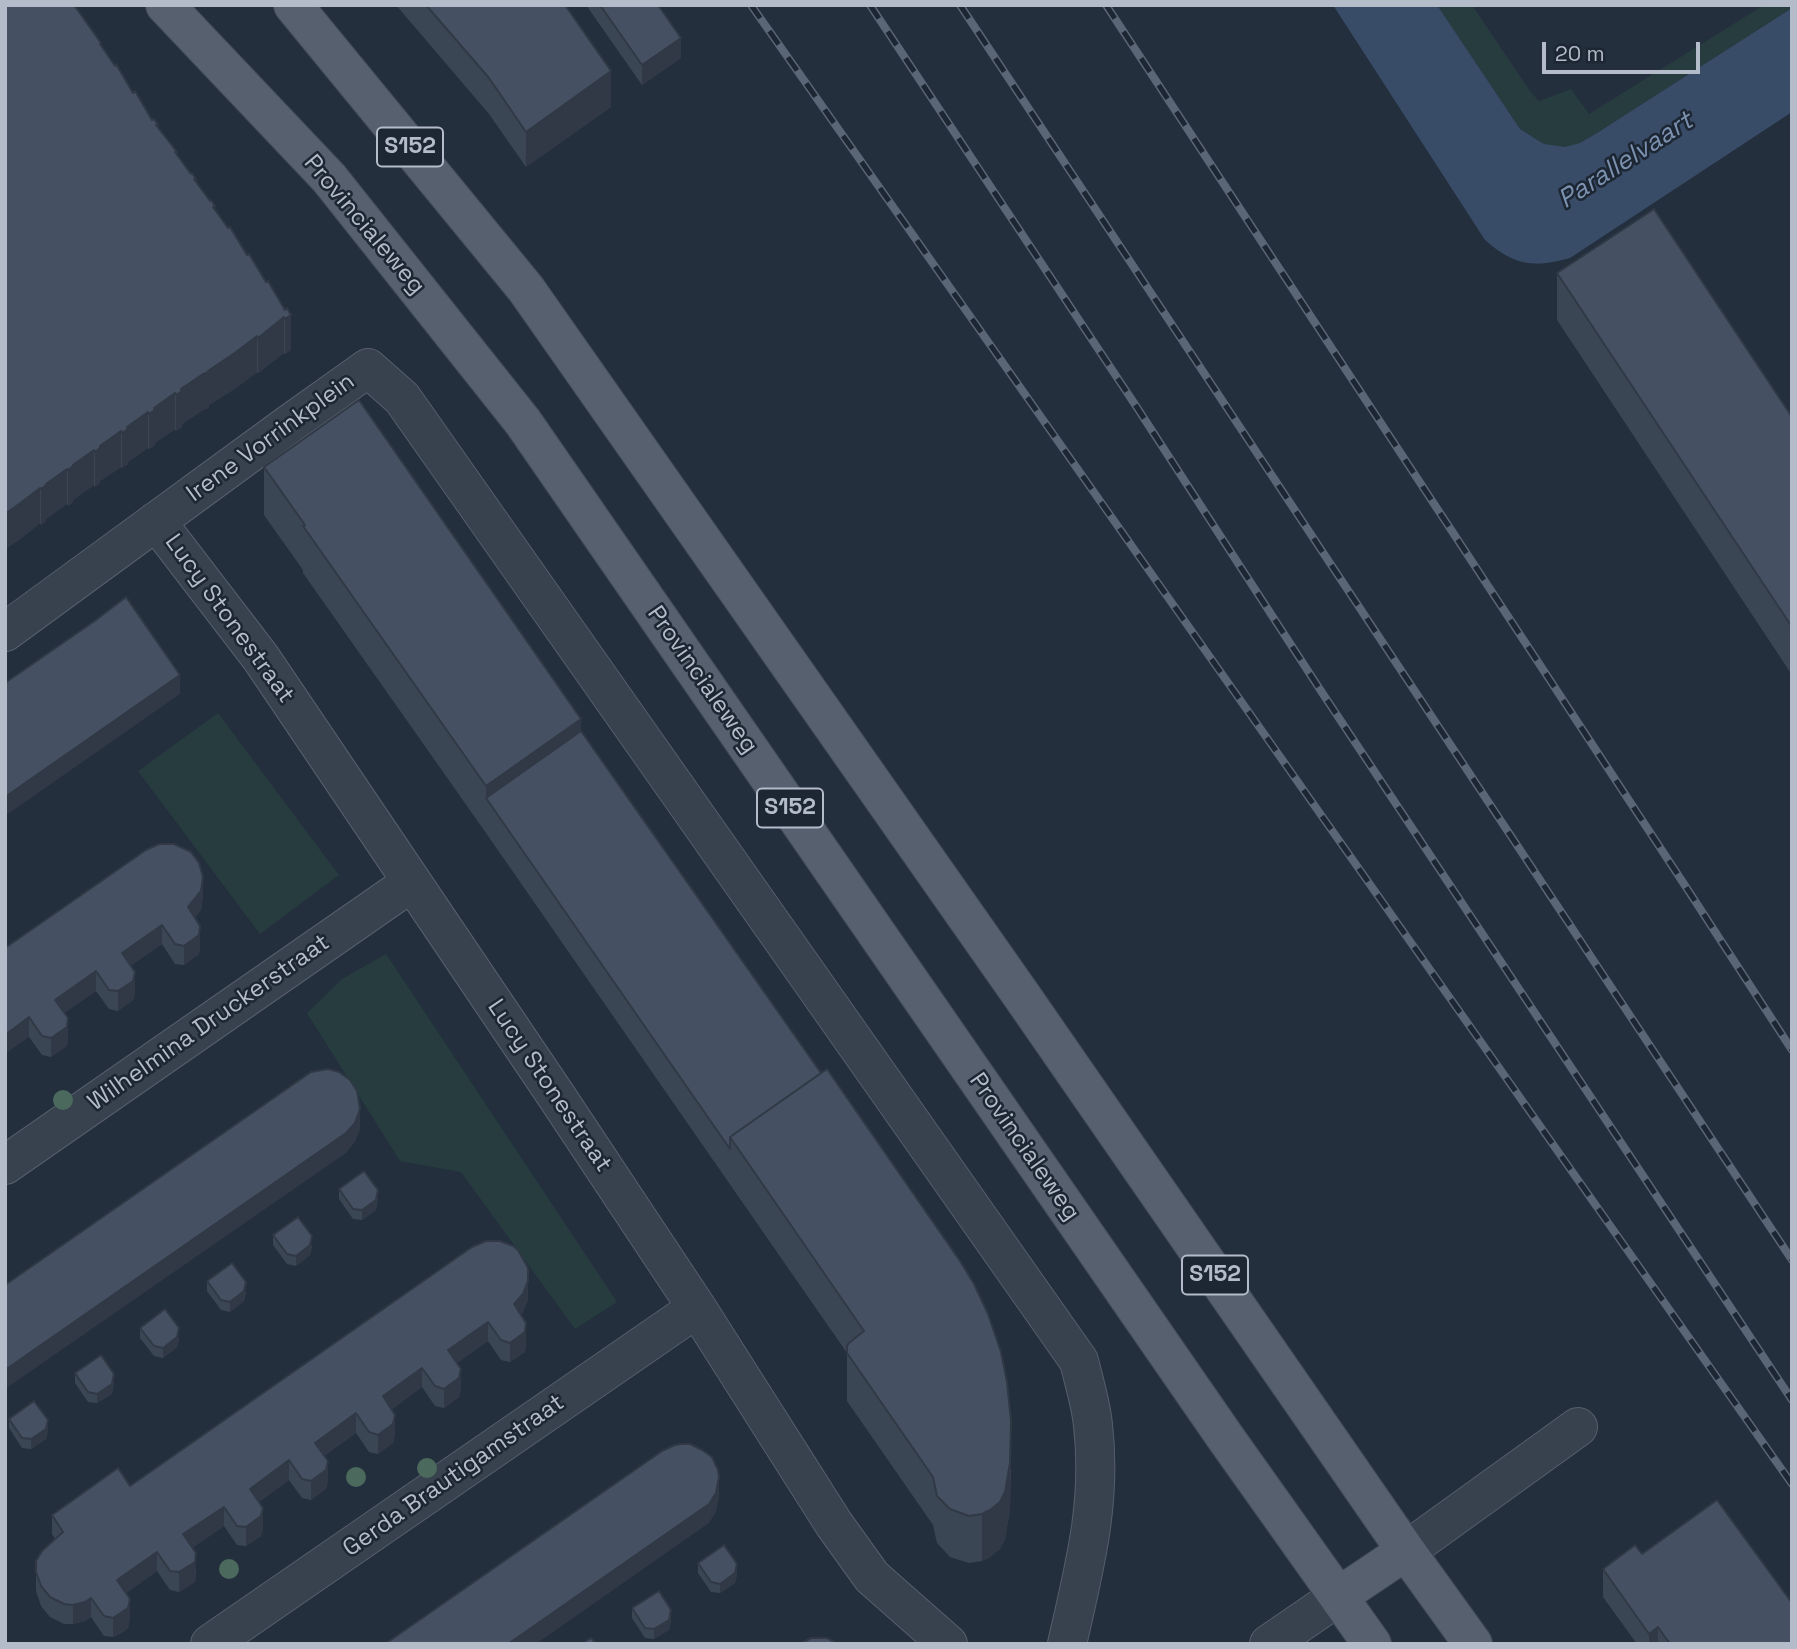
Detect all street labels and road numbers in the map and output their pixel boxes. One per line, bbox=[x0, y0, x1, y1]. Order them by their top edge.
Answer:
road number: S152 bbox=[377, 128, 443, 166]
street label: Provincialeweg bbox=[297, 149, 431, 301]
street label: Irene Vorrinkplein bbox=[182, 367, 360, 509]
street label: Lucy Stonestraat bbox=[158, 529, 300, 709]
street label: Provincialeweg bbox=[640, 601, 764, 759]
road number: S152 bbox=[757, 788, 823, 828]
street label: Wilhelmina Druckerstraat bbox=[83, 929, 335, 1117]
street label: Lucy Stonestraat bbox=[481, 994, 617, 1178]
street label: Provincialeweg bbox=[962, 1068, 1086, 1226]
road number: S152 bbox=[1182, 1256, 1248, 1294]
street label: Gerda Brautigamstraat bbox=[338, 1389, 570, 1563]

